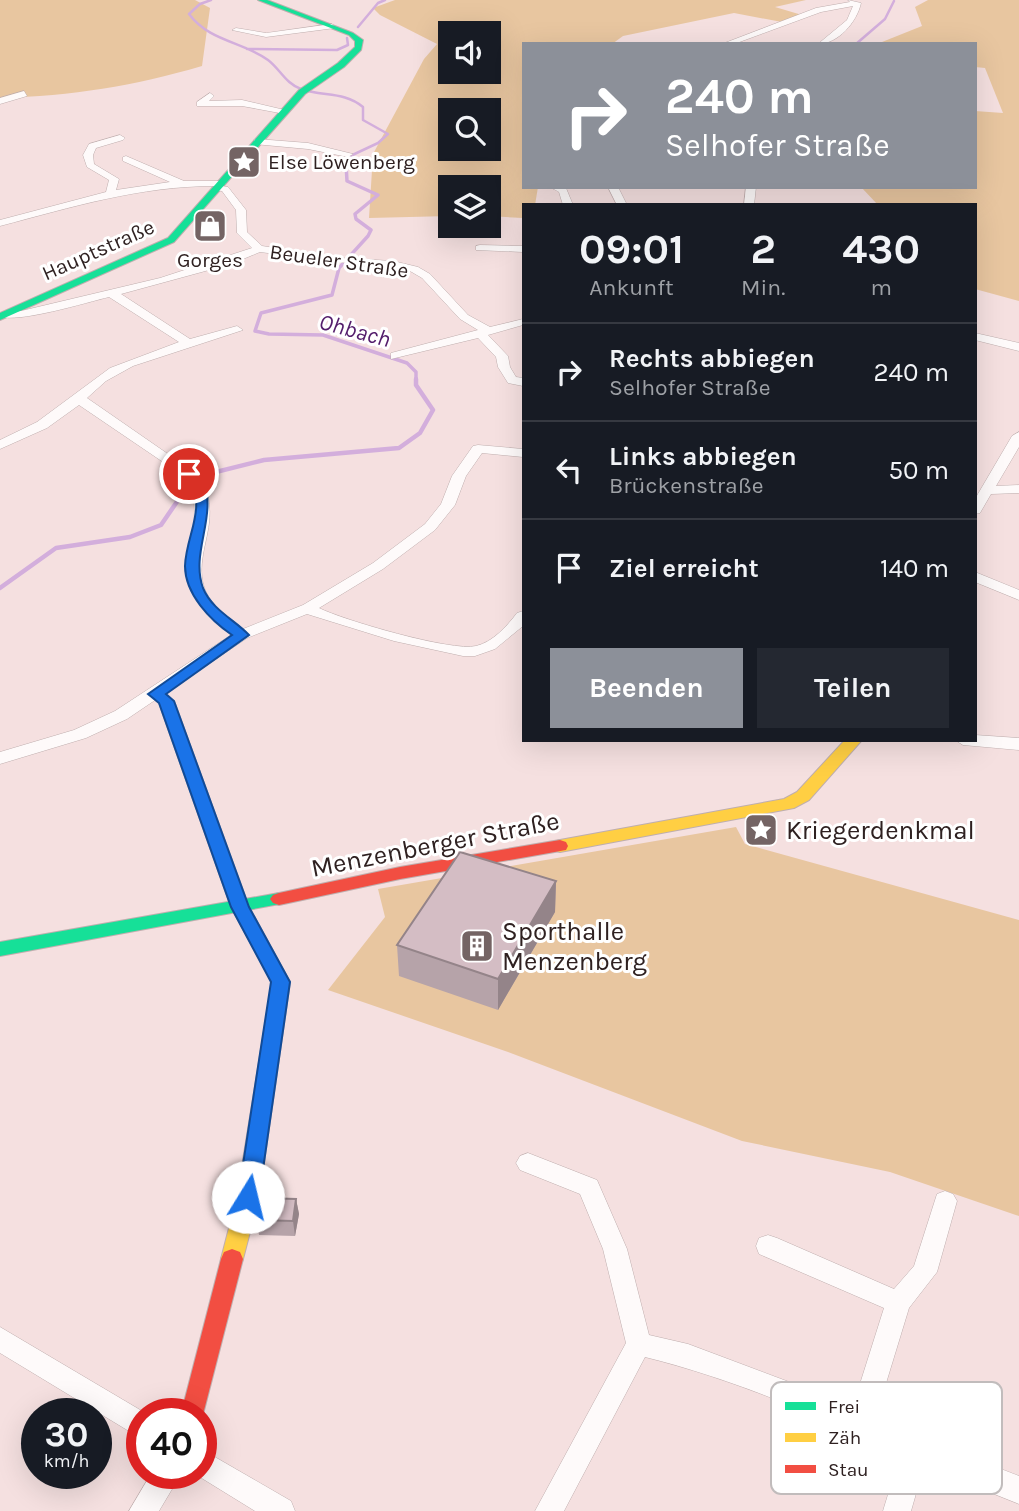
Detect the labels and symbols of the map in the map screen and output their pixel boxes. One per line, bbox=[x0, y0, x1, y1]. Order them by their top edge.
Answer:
place icon: Else Löwenberg bbox=[225, 143, 263, 181]
place label: Else Löwenberg bbox=[268, 150, 415, 174]
shop icon: Gorges bbox=[191, 207, 229, 245]
street label: Hauptstraße bbox=[38, 215, 158, 285]
street label: Beueler Straße bbox=[268, 239, 410, 283]
place label: Gorges bbox=[177, 248, 243, 272]
water label: Ohbach bbox=[316, 308, 393, 353]
pin bbox=[159, 444, 219, 504]
street label: Menzenberger Straße bbox=[308, 805, 562, 884]
place icon: Kriegerdenkmal bbox=[742, 811, 780, 849]
place label: Kriegerdenkmal bbox=[786, 815, 975, 846]
place label: Sporthalle Menzenberg bbox=[502, 916, 647, 977]
building icon: Sporthalle Menzenberg bbox=[458, 927, 496, 965]
position arrow bbox=[211, 1160, 285, 1234]
legend bbox=[771, 1382, 1002, 1494]
text: Frei bbox=[828, 1396, 860, 1418]
speed limit sign: 40 bbox=[126, 1398, 217, 1489]
text: Zäh bbox=[828, 1427, 861, 1449]
text: Stau bbox=[828, 1459, 869, 1481]

